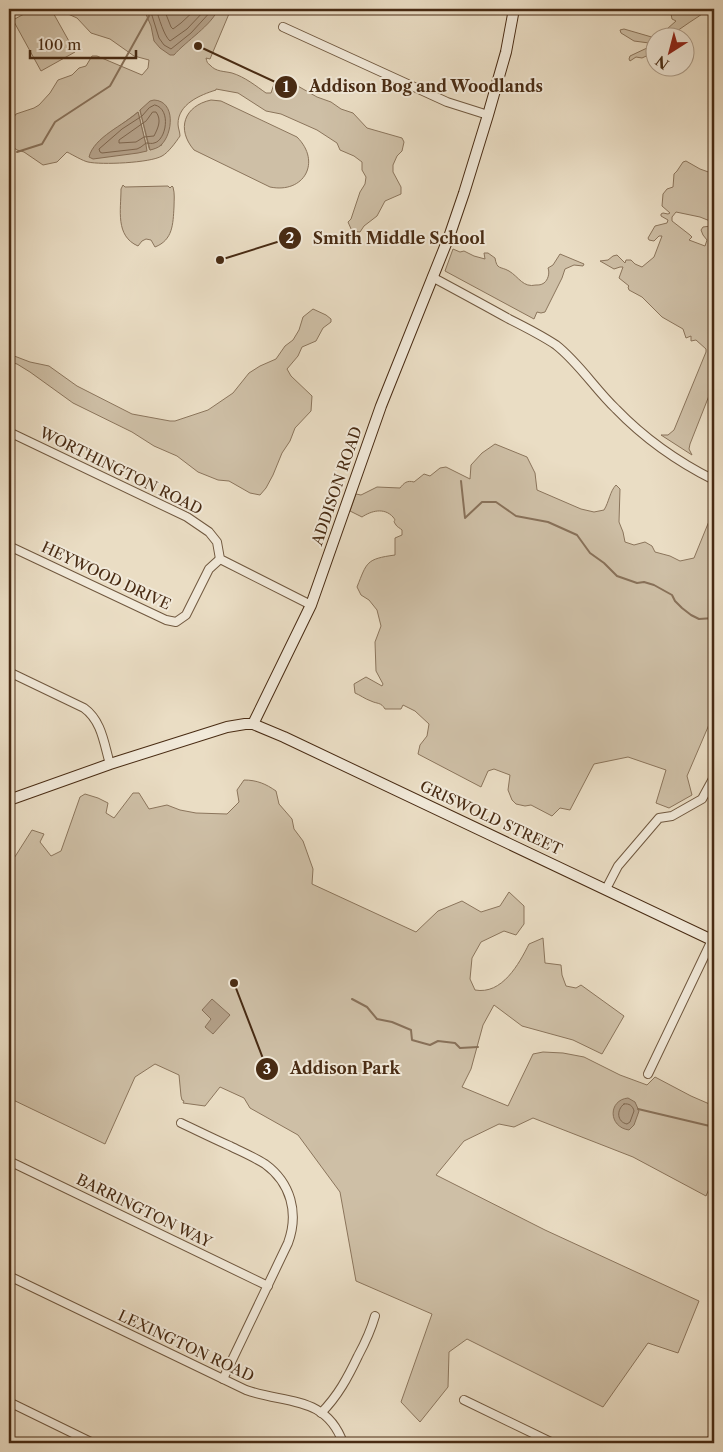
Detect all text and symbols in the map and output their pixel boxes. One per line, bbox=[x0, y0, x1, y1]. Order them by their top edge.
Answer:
scale bar bbox=[30, 28, 136, 60]
north arrow bbox=[646, 28, 696, 78]
text: 100 m bbox=[38, 35, 81, 54]
text: N bbox=[652, 52, 673, 73]
callout: Addison Bog and Woodlands bbox=[274, 71, 553, 102]
text: Addison Bog and Woodlands bbox=[308, 76, 543, 96]
text: 1 bbox=[283, 77, 290, 96]
callout: Smith Middle School bbox=[278, 222, 495, 253]
text: 2 bbox=[286, 228, 295, 247]
text: Smith Middle School bbox=[313, 228, 486, 248]
street label: WORTHINGTON ROAD bbox=[36, 422, 206, 518]
street label: ADDISON ROAD bbox=[307, 424, 366, 549]
street label: HEYWOOD DRIVE bbox=[39, 537, 174, 614]
street label: GRISWOLD STREET bbox=[417, 776, 566, 859]
callout: Addison Park bbox=[255, 1053, 410, 1084]
text: Addison Park bbox=[289, 1058, 400, 1078]
text: 3 bbox=[263, 1059, 271, 1078]
street label: BARRINGTON WAY bbox=[73, 1169, 215, 1252]
street label: LEXINGTON ROAD bbox=[115, 1306, 257, 1385]

